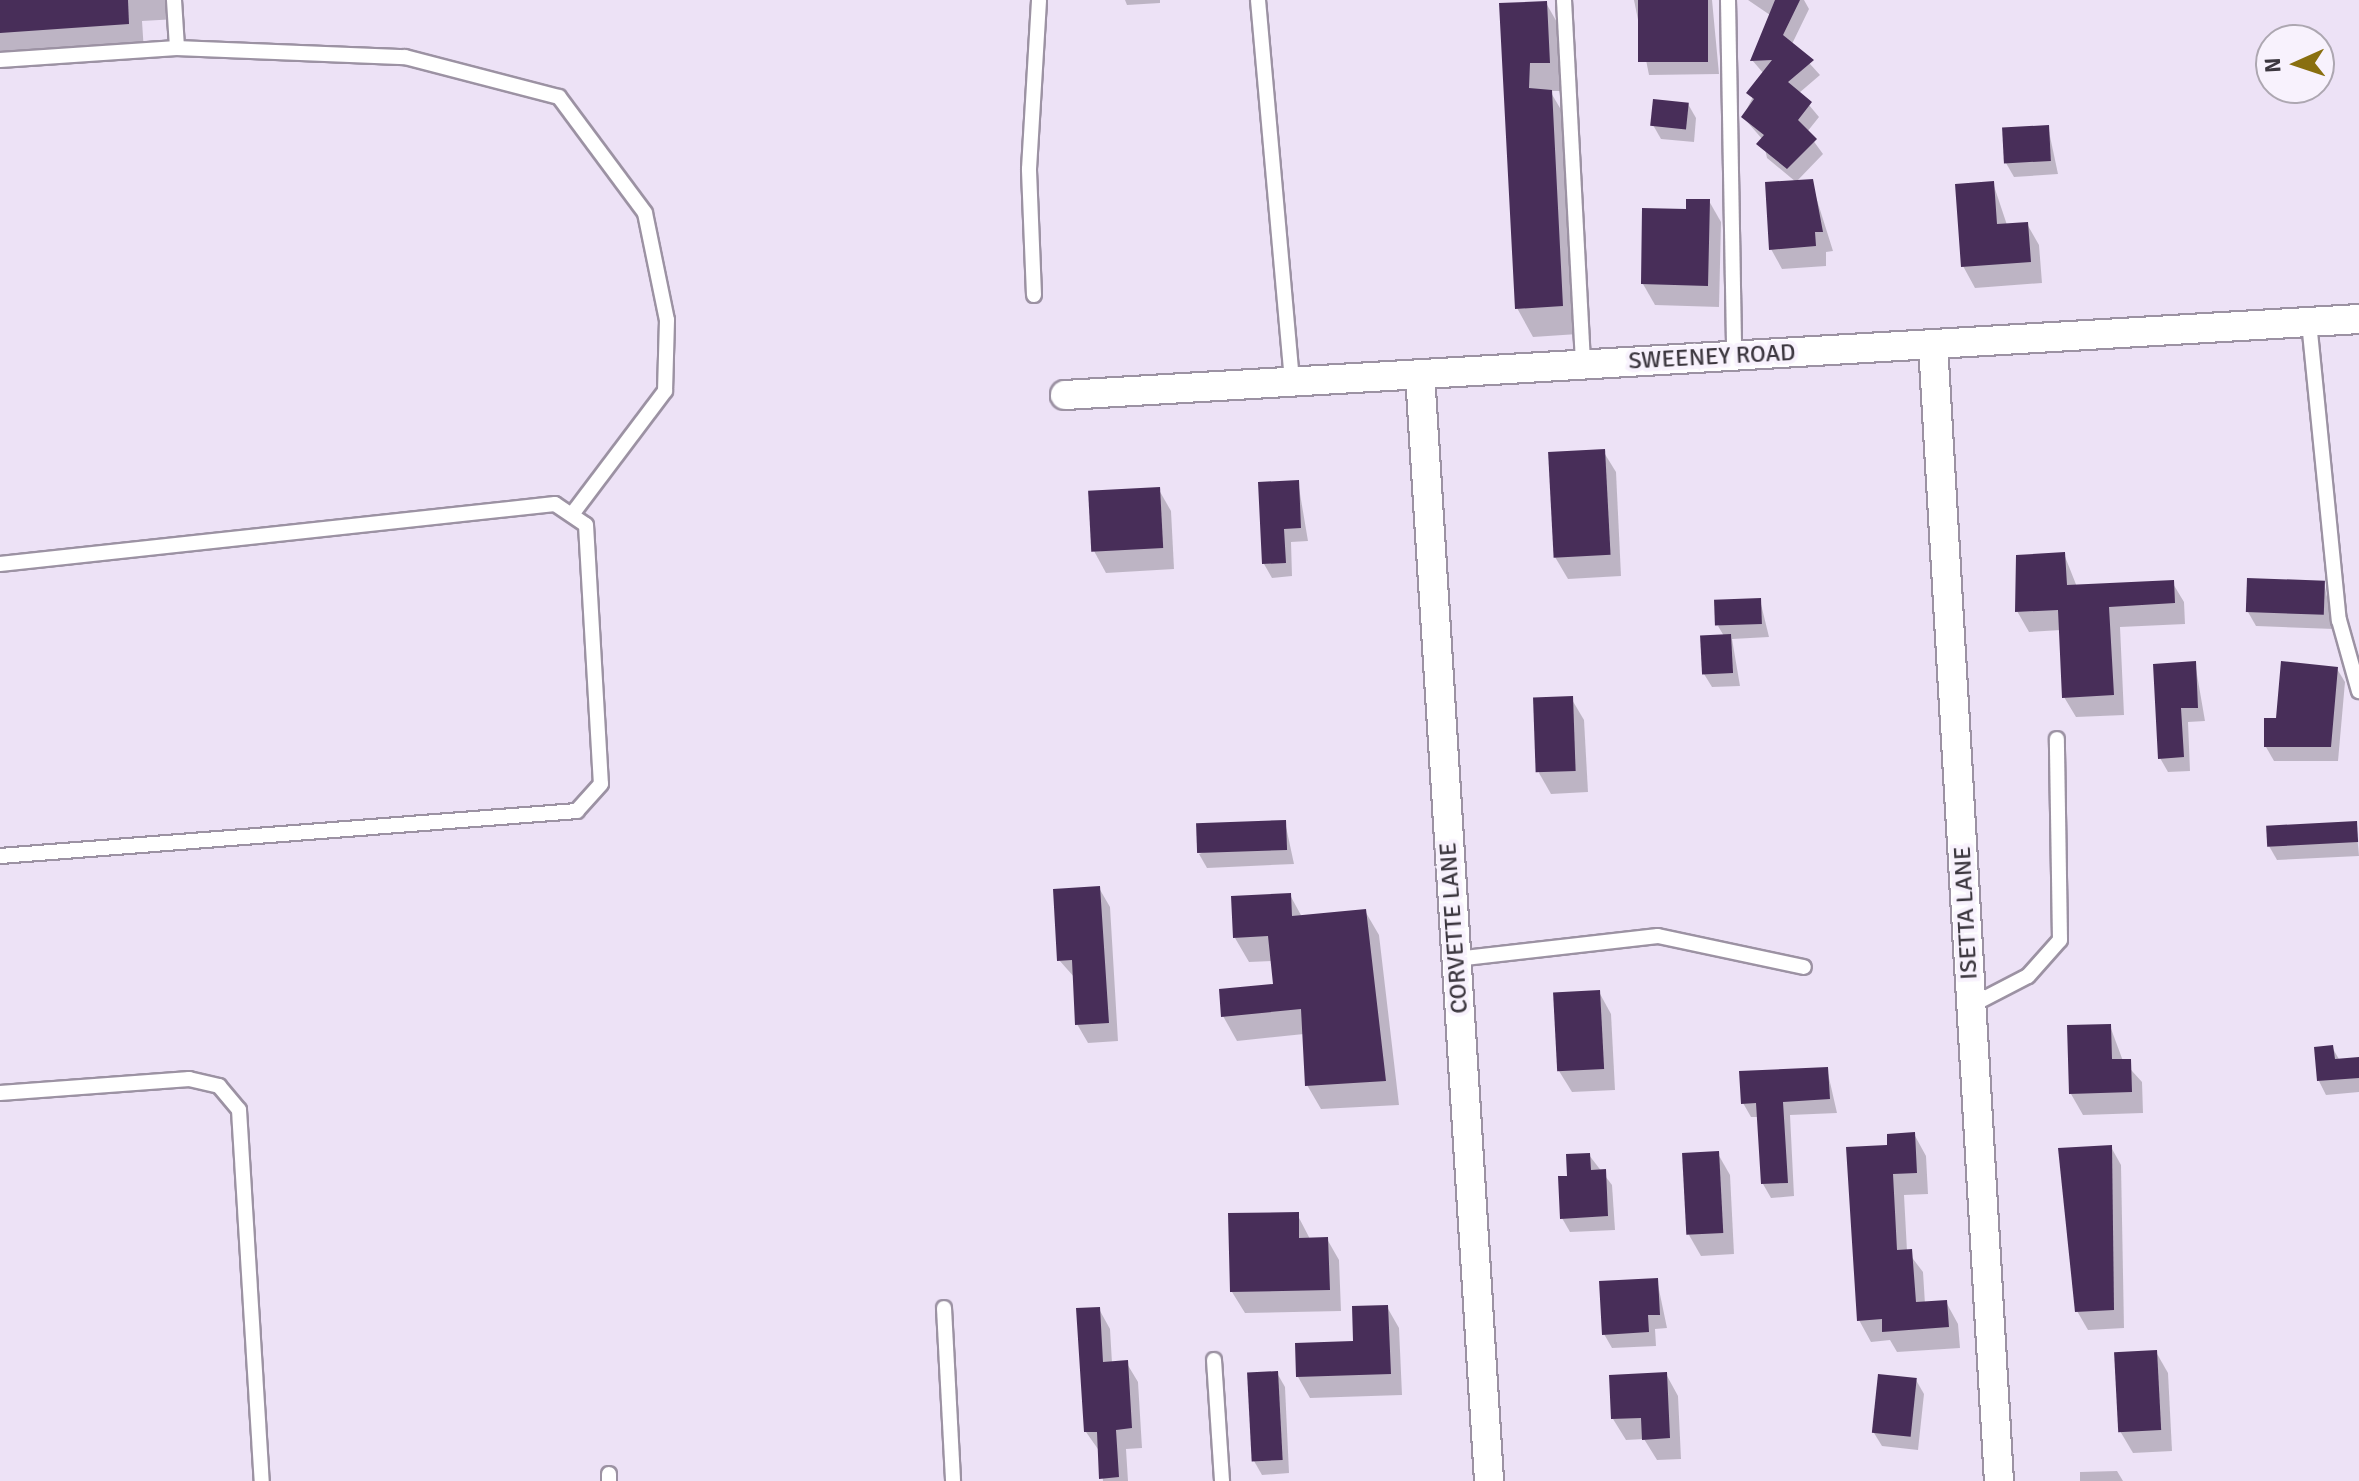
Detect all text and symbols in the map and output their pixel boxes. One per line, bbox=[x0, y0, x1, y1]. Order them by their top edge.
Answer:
north arrow bbox=[2255, 24, 2335, 104]
text: N bbox=[2259, 57, 2286, 74]
street label: SWEENEY ROAD bbox=[1628, 338, 1796, 376]
street label: CORVETTE LANE bbox=[1434, 841, 1474, 1015]
street label: ISETTA LANE bbox=[1948, 846, 1984, 980]

